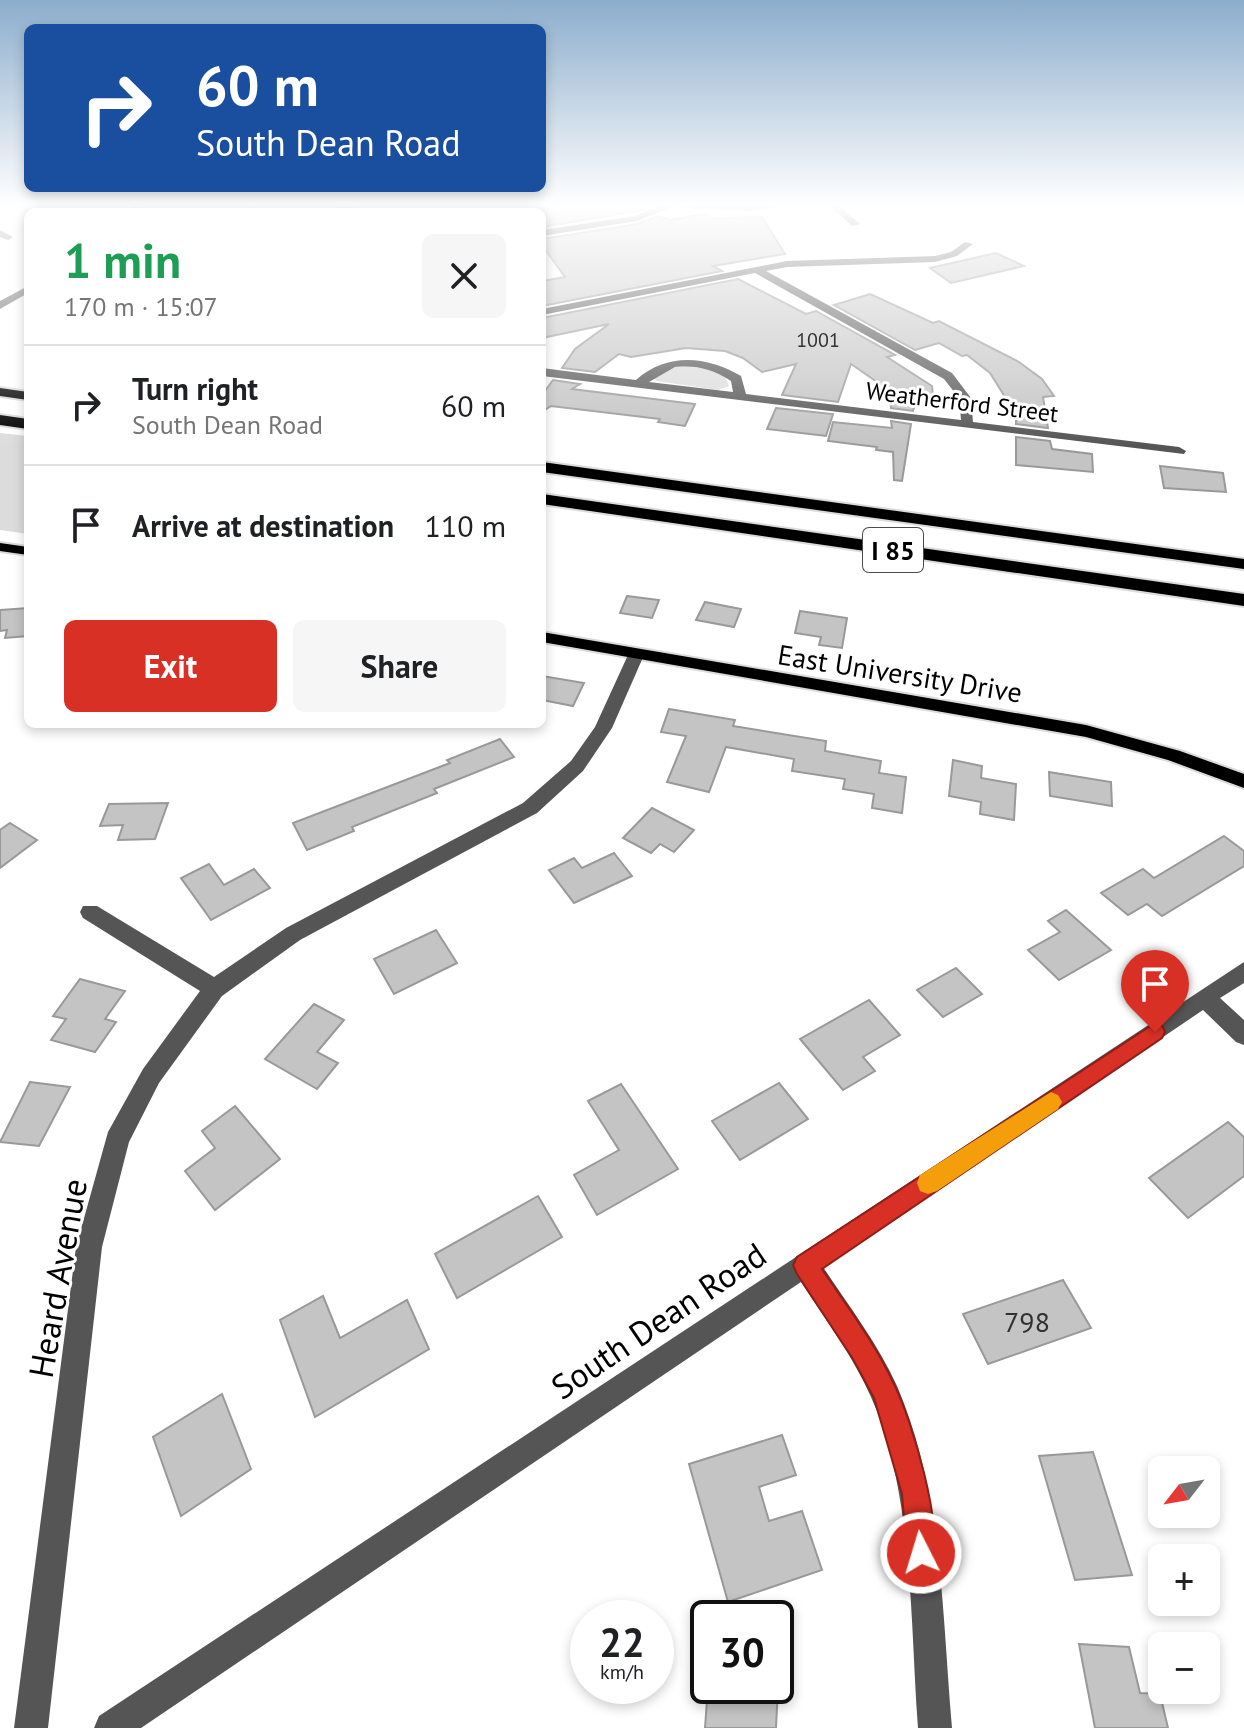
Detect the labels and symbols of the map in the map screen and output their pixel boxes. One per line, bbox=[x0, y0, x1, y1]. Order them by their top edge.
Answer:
house number: 1001 bbox=[796, 327, 840, 353]
street label: Weatherford Street bbox=[864, 375, 1060, 429]
road number: I 85 bbox=[863, 528, 923, 572]
street label: East University Drive bbox=[775, 635, 1025, 711]
pin bbox=[1121, 950, 1189, 1032]
street label: Heard Avenue bbox=[18, 1175, 96, 1381]
street label: South Dean Road bbox=[542, 1232, 774, 1408]
house number: 798 bbox=[1004, 1303, 1050, 1340]
north arrow bbox=[1148, 1456, 1220, 1528]
position arrow bbox=[879, 1511, 963, 1595]
speed limit sign: 30 bbox=[690, 1600, 794, 1704]

